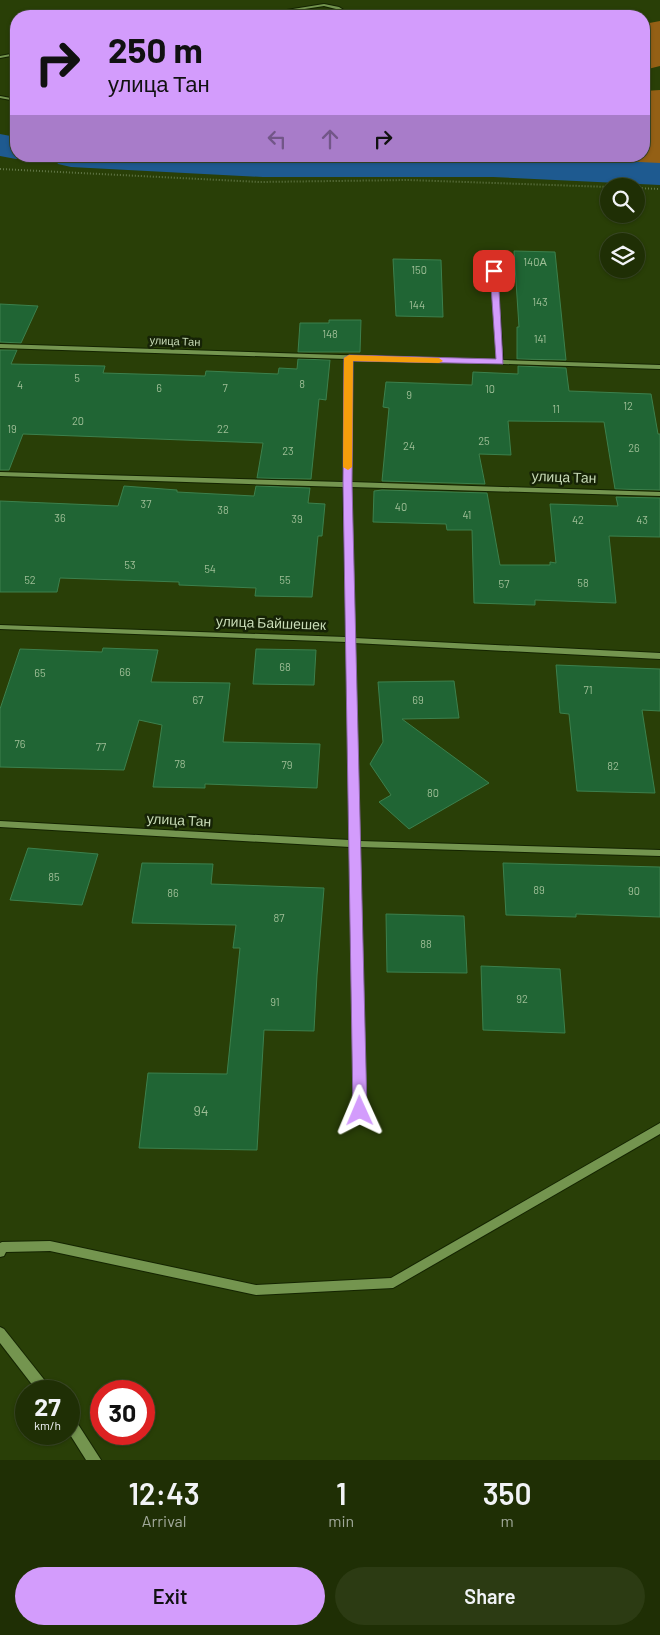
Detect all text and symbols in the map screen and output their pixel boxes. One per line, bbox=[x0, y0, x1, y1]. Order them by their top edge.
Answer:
text: 250 m bbox=[108, 28, 203, 70]
icon: right bbox=[25, 30, 90, 95]
text: улица Тан bbox=[108, 70, 210, 96]
icon: left bbox=[263, 125, 291, 153]
icon: ahead bbox=[316, 125, 344, 153]
icon: right bbox=[369, 125, 397, 153]
map controls bbox=[600, 178, 645, 278]
button: search bbox=[600, 178, 645, 223]
button: layers bbox=[600, 233, 645, 278]
pin bbox=[473, 250, 515, 292]
house number: 140А bbox=[523, 255, 547, 268]
icon: arrive bbox=[480, 257, 508, 285]
house number: 150 bbox=[411, 263, 427, 276]
house number: 143 bbox=[532, 295, 548, 308]
house number: 144 bbox=[409, 298, 425, 311]
house number: 148 bbox=[322, 327, 338, 340]
house number: 141 bbox=[534, 332, 546, 345]
street label: улица Тан bbox=[149, 333, 201, 348]
house number: 5 bbox=[74, 371, 80, 384]
house number: 8 bbox=[299, 377, 305, 390]
house number: 4 bbox=[17, 378, 23, 391]
house number: 6 bbox=[156, 381, 162, 394]
house number: 7 bbox=[222, 381, 228, 394]
house number: 10 bbox=[485, 382, 495, 395]
house number: 9 bbox=[406, 388, 412, 401]
house number: 12 bbox=[623, 399, 633, 412]
house number: 11 bbox=[552, 402, 560, 415]
house number: 20 bbox=[72, 414, 84, 427]
house number: 19 bbox=[7, 422, 17, 435]
house number: 22 bbox=[217, 422, 229, 435]
house number: 25 bbox=[478, 434, 490, 447]
house number: 24 bbox=[403, 439, 415, 452]
house number: 26 bbox=[628, 441, 640, 454]
house number: 23 bbox=[282, 444, 294, 457]
street label: улица Тан bbox=[531, 467, 597, 486]
house number: 37 bbox=[141, 497, 151, 510]
house number: 40 bbox=[395, 500, 407, 513]
house number: 38 bbox=[217, 503, 229, 516]
house number: 41 bbox=[463, 508, 471, 521]
house number: 36 bbox=[54, 511, 66, 524]
house number: 39 bbox=[291, 512, 303, 525]
house number: 42 bbox=[572, 513, 584, 526]
house number: 43 bbox=[636, 513, 648, 526]
house number: 53 bbox=[124, 558, 136, 571]
house number: 54 bbox=[204, 562, 216, 575]
house number: 52 bbox=[24, 573, 36, 586]
house number: 55 bbox=[279, 573, 291, 586]
house number: 58 bbox=[577, 576, 589, 589]
house number: 57 bbox=[499, 577, 509, 590]
street label: улица Байшешек bbox=[216, 612, 327, 633]
house number: 68 bbox=[279, 660, 291, 673]
house number: 66 bbox=[119, 665, 131, 678]
house number: 65 bbox=[34, 666, 46, 679]
house number: 71 bbox=[583, 683, 593, 696]
house number: 67 bbox=[193, 693, 203, 706]
house number: 69 bbox=[412, 693, 424, 706]
house number: 76 bbox=[15, 737, 26, 750]
house number: 77 bbox=[96, 740, 106, 753]
house number: 78 bbox=[175, 757, 186, 770]
house number: 79 bbox=[282, 758, 293, 771]
house number: 82 bbox=[607, 759, 619, 772]
house number: 80 bbox=[427, 786, 439, 799]
street label: улица Тан bbox=[146, 809, 212, 830]
house number: 85 bbox=[48, 870, 60, 883]
house number: 89 bbox=[533, 883, 545, 896]
house number: 90 bbox=[628, 884, 640, 897]
house number: 86 bbox=[167, 886, 179, 899]
house number: 87 bbox=[274, 911, 284, 924]
house number: 88 bbox=[420, 937, 432, 950]
house number: 92 bbox=[516, 992, 528, 1005]
house number: 91 bbox=[270, 995, 280, 1008]
position arrow bbox=[333, 1084, 385, 1136]
house number: 94 bbox=[193, 1102, 209, 1119]
speed limit sign: 30 bbox=[90, 1380, 155, 1445]
text: 27 bbox=[34, 1391, 61, 1421]
text: km/h bbox=[34, 1418, 61, 1432]
text: 12:43 bbox=[128, 1475, 200, 1511]
text: 1 bbox=[336, 1475, 346, 1511]
text: 350 bbox=[483, 1475, 532, 1511]
text: Arrival bbox=[142, 1511, 186, 1530]
text: min bbox=[328, 1511, 354, 1530]
text: m bbox=[500, 1511, 514, 1530]
button: Exit bbox=[15, 1567, 325, 1625]
button: Share bbox=[335, 1567, 645, 1625]

